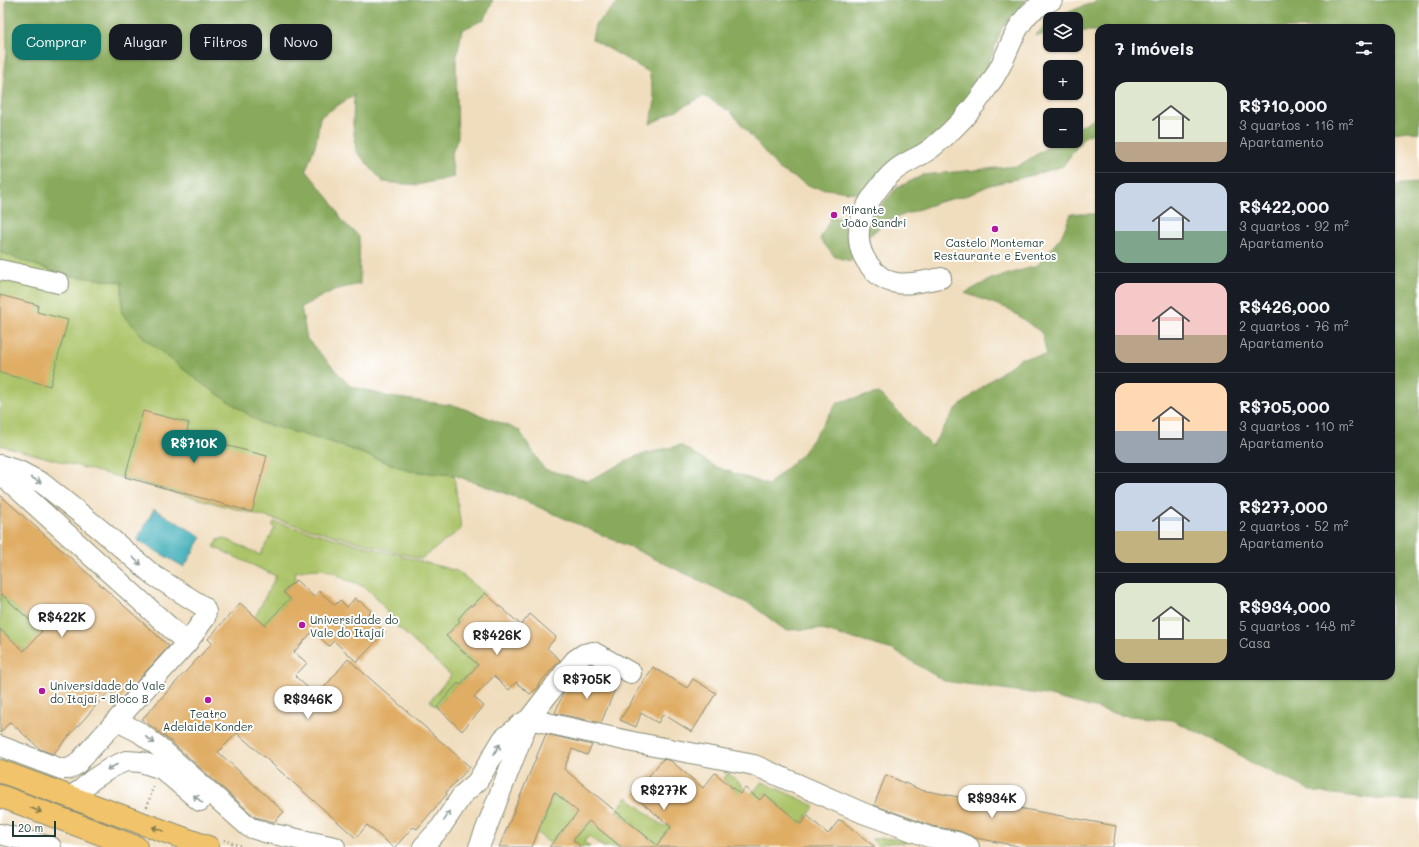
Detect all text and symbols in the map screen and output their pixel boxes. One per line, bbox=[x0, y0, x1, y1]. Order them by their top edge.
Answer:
map controls bbox=[1043, 12, 1083, 148]
button: layers bbox=[1043, 12, 1083, 52]
chip: Comprar bbox=[12, 24, 101, 60]
chip: Alugar bbox=[109, 24, 182, 60]
chip: Filtros bbox=[190, 24, 262, 60]
chip: Novo bbox=[270, 24, 332, 60]
text: 7 imóveis bbox=[1115, 37, 1194, 59]
icon: filters bbox=[1353, 37, 1375, 59]
button: + bbox=[1043, 60, 1083, 100]
text: R$710,000 bbox=[1239, 94, 1327, 116]
icon: home bbox=[1147, 98, 1195, 146]
button: − bbox=[1043, 108, 1083, 148]
text: 3 quartos · 116 m² bbox=[1239, 116, 1354, 133]
text: Apartamento bbox=[1239, 133, 1324, 150]
text: R$422,000 bbox=[1239, 195, 1329, 217]
icon: home bbox=[1147, 199, 1195, 247]
place label: Mirante João Sandri bbox=[842, 202, 906, 230]
marker: Mirante João Sandri bbox=[829, 210, 839, 220]
text: 3 quartos · 92 m² bbox=[1239, 217, 1349, 234]
marker: Castelo Montemar Restaurante e Eventos bbox=[990, 224, 1000, 234]
text: Apartamento bbox=[1239, 234, 1324, 251]
place label: Castelo Montemar Restaurante e Eventos bbox=[934, 235, 1056, 263]
text: R$426,000 bbox=[1239, 295, 1330, 317]
icon: home bbox=[1147, 299, 1195, 347]
text: 2 quartos · 76 m² bbox=[1239, 317, 1349, 334]
text: Apartamento bbox=[1239, 334, 1324, 351]
text: R$705,000 bbox=[1239, 395, 1330, 417]
icon: home bbox=[1147, 399, 1195, 447]
text: 3 quartos · 110 m² bbox=[1239, 417, 1354, 434]
pin: R$710K bbox=[161, 430, 227, 464]
text: R$710K bbox=[171, 434, 217, 451]
text: Apartamento bbox=[1239, 434, 1324, 451]
one-way arrow bbox=[30, 476, 42, 484]
text: R$277,000 bbox=[1239, 495, 1328, 517]
icon: home bbox=[1147, 499, 1195, 547]
text: 2 quartos · 52 m² bbox=[1239, 517, 1348, 534]
text: Apartamento bbox=[1239, 534, 1324, 551]
one-way arrow bbox=[132, 557, 142, 566]
text: R$934,000 bbox=[1239, 595, 1330, 617]
icon: home bbox=[1147, 599, 1195, 647]
pin: R$422K bbox=[29, 604, 95, 638]
text: R$422K bbox=[38, 608, 86, 625]
place label: Universidade do Vale do Itajaí bbox=[310, 612, 399, 640]
text: 5 quartos · 148 m² bbox=[1239, 617, 1355, 634]
marker: Universidade do Vale do Itajaí bbox=[297, 620, 307, 630]
pin: R$426K bbox=[464, 622, 530, 656]
text: R$426K bbox=[473, 626, 521, 643]
text: Casa bbox=[1239, 634, 1271, 651]
pin: R$705K bbox=[554, 666, 620, 700]
text: R$705K bbox=[563, 670, 611, 687]
place label: Universidade do Vale do Itajaí - Bloco B bbox=[50, 678, 165, 706]
marker: Universidade do Vale do Itajaí - Bloco B bbox=[37, 686, 47, 696]
pin: R$346K bbox=[275, 686, 341, 720]
text: R$346K bbox=[283, 690, 333, 707]
marker: Teatro Adelaide Konder bbox=[203, 695, 213, 705]
place label: Teatro Adelaide Konder bbox=[163, 706, 253, 734]
one-way arrow bbox=[145, 736, 156, 745]
one-way arrow bbox=[494, 743, 502, 755]
one-way arrow bbox=[106, 764, 118, 772]
pin: R$277K bbox=[631, 777, 697, 811]
text: R$277K bbox=[640, 781, 688, 798]
pin: R$934K bbox=[959, 785, 1025, 819]
text: R$934K bbox=[967, 789, 1017, 806]
one-way arrow bbox=[192, 795, 203, 804]
one-way arrow bbox=[30, 806, 42, 814]
one-way arrow bbox=[443, 811, 452, 822]
scale bar bbox=[12, 819, 56, 838]
text: 20 m bbox=[18, 820, 43, 835]
one-way arrow bbox=[152, 825, 165, 832]

